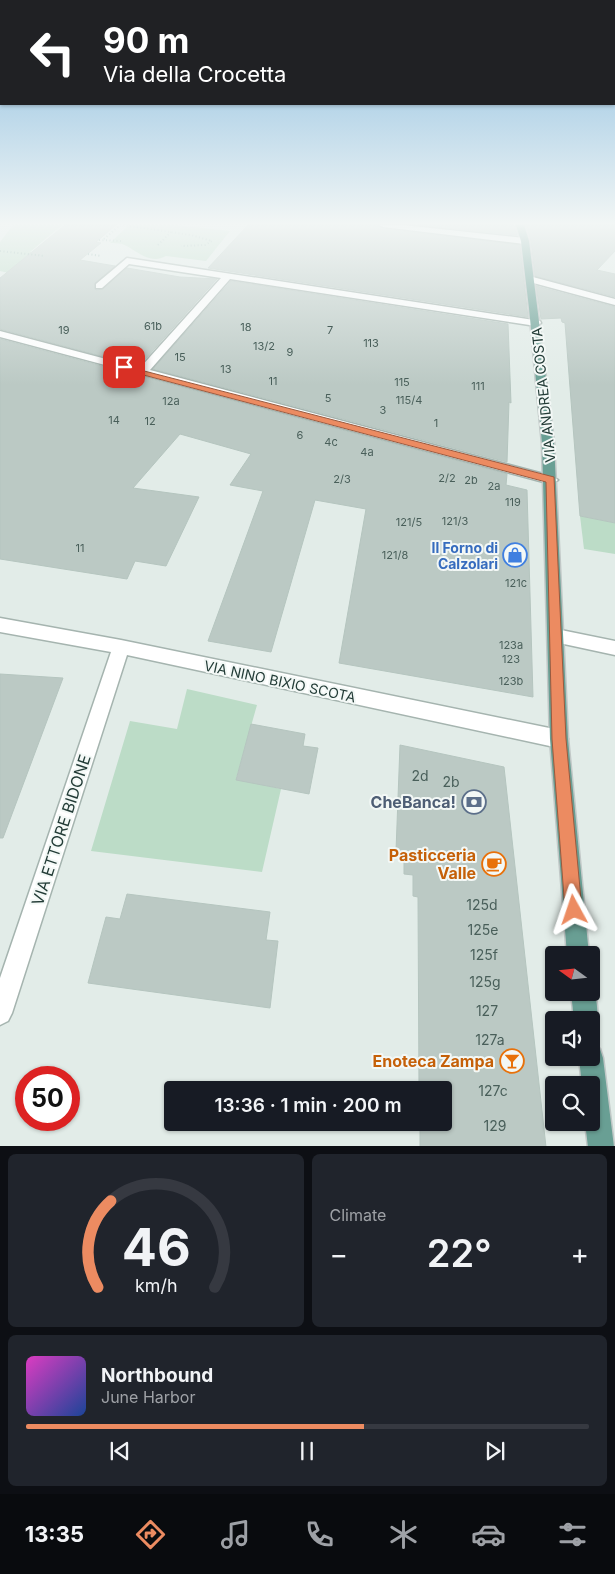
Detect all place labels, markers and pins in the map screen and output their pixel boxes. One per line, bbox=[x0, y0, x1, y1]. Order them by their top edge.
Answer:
pin bbox=[103, 346, 145, 388]
place label: Il Forno di Calzolari bbox=[432, 539, 498, 572]
shop icon: Il Forno di Calzolari bbox=[502, 542, 528, 568]
bank icon: CheBanca! bbox=[461, 789, 487, 815]
place label: CheBanca! bbox=[371, 792, 456, 812]
place label: Pasticceria Valle bbox=[389, 845, 476, 883]
cafe icon: Pasticceria Valle bbox=[481, 851, 507, 877]
bar icon: Enoteca Zampa bbox=[499, 1048, 525, 1074]
place label: Enoteca Zampa bbox=[373, 1051, 494, 1071]

